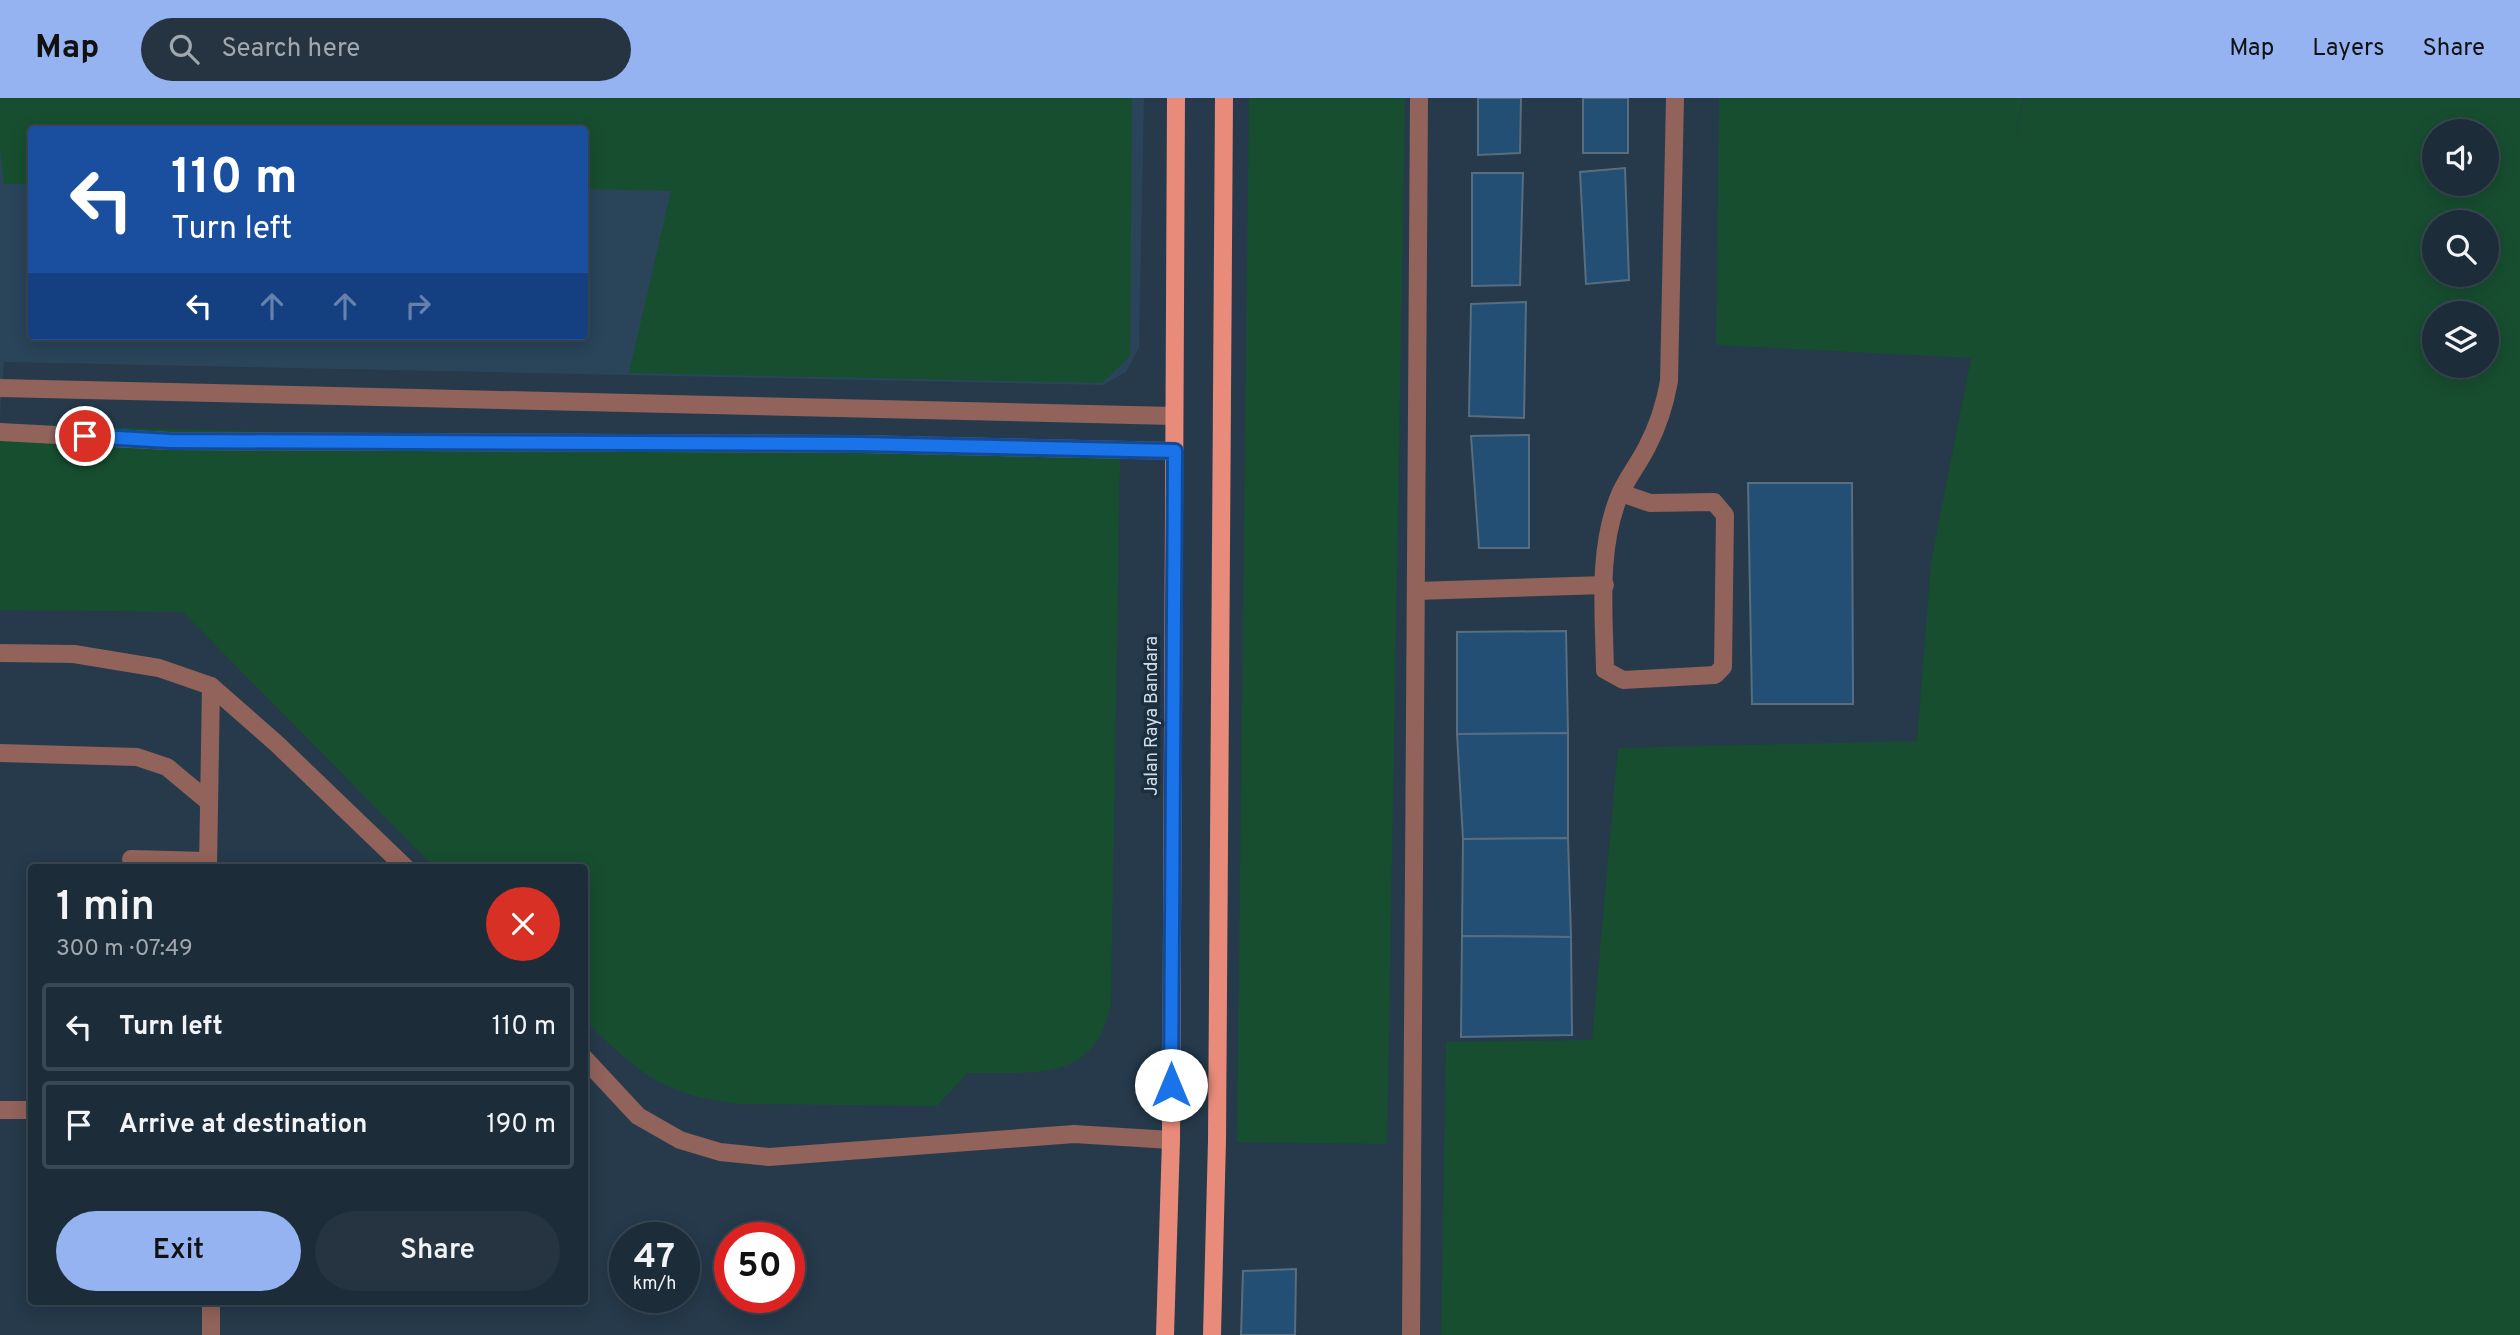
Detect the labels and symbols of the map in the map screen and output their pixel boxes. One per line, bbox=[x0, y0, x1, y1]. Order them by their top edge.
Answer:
pin bbox=[55, 406, 115, 466]
street label: Jalan Raya Bandara bbox=[1141, 636, 1164, 796]
position arrow bbox=[1134, 1048, 1208, 1122]
speed limit sign: 50 bbox=[714, 1222, 805, 1313]

